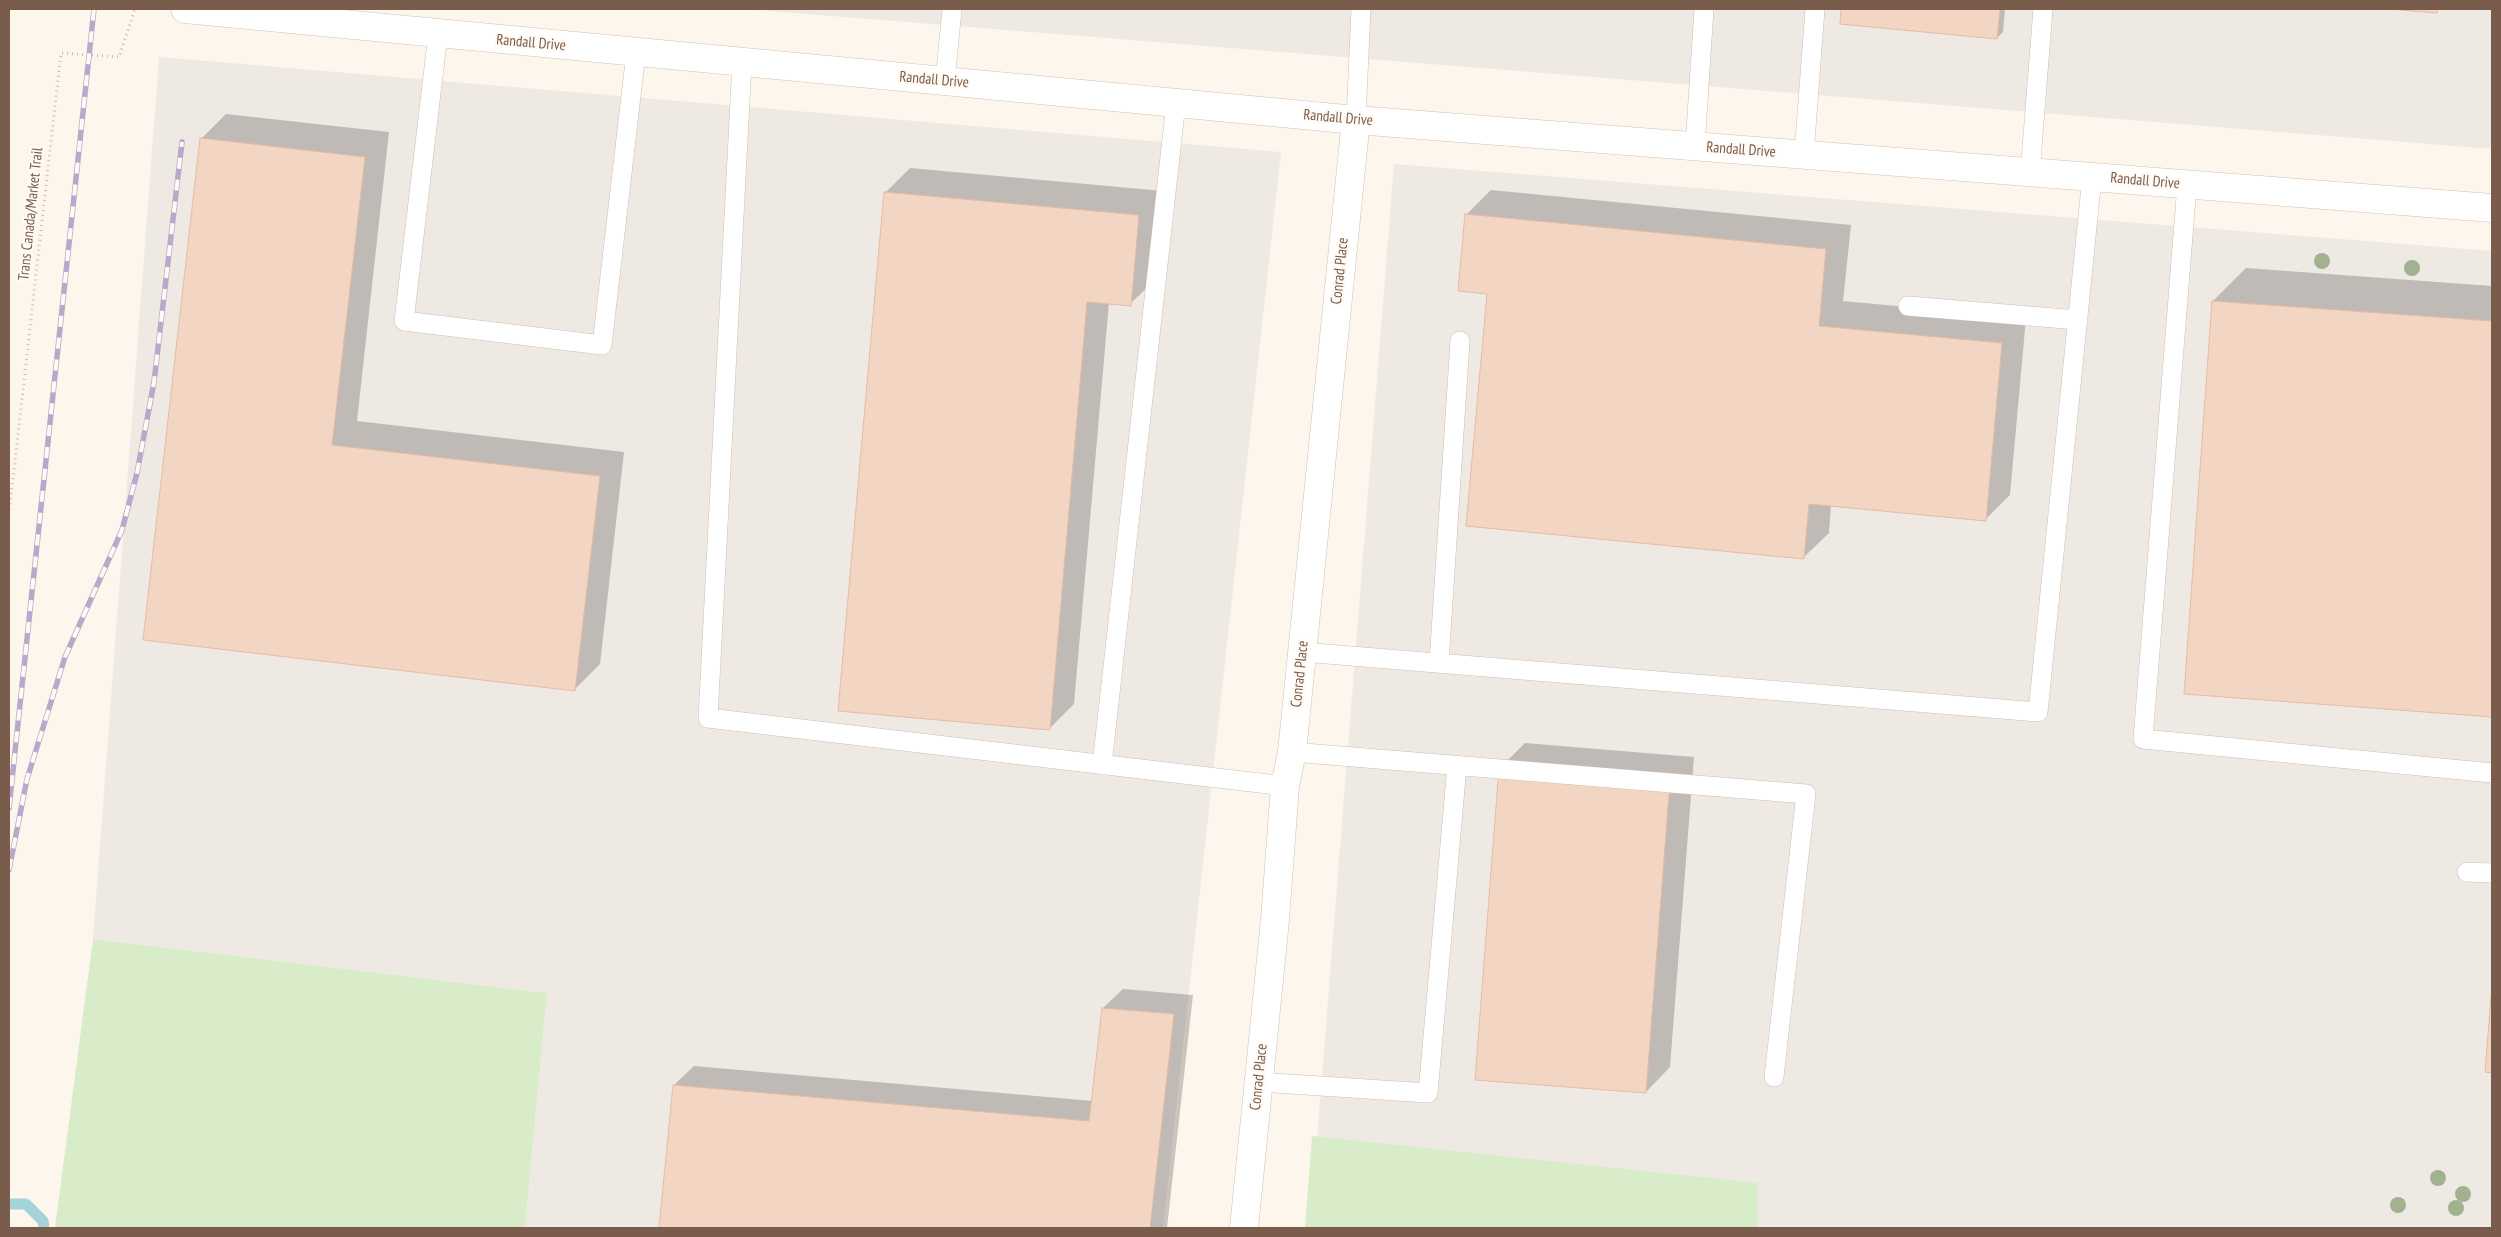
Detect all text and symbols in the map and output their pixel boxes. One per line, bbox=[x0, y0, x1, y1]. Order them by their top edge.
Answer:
street label: Randall Drive bbox=[495, 31, 567, 55]
street label: Randall Drive bbox=[898, 68, 970, 92]
street label: Randall Drive bbox=[1302, 106, 1374, 130]
street label: Randall Drive bbox=[1706, 139, 1776, 161]
street label: Trans Canada/Market Trail bbox=[15, 147, 47, 281]
street label: Randall Drive bbox=[2109, 169, 2181, 193]
street label: Conrad Place bbox=[1328, 237, 1352, 305]
street label: Conrad Place bbox=[1288, 640, 1312, 708]
street label: Conrad Place bbox=[1247, 1043, 1271, 1111]

